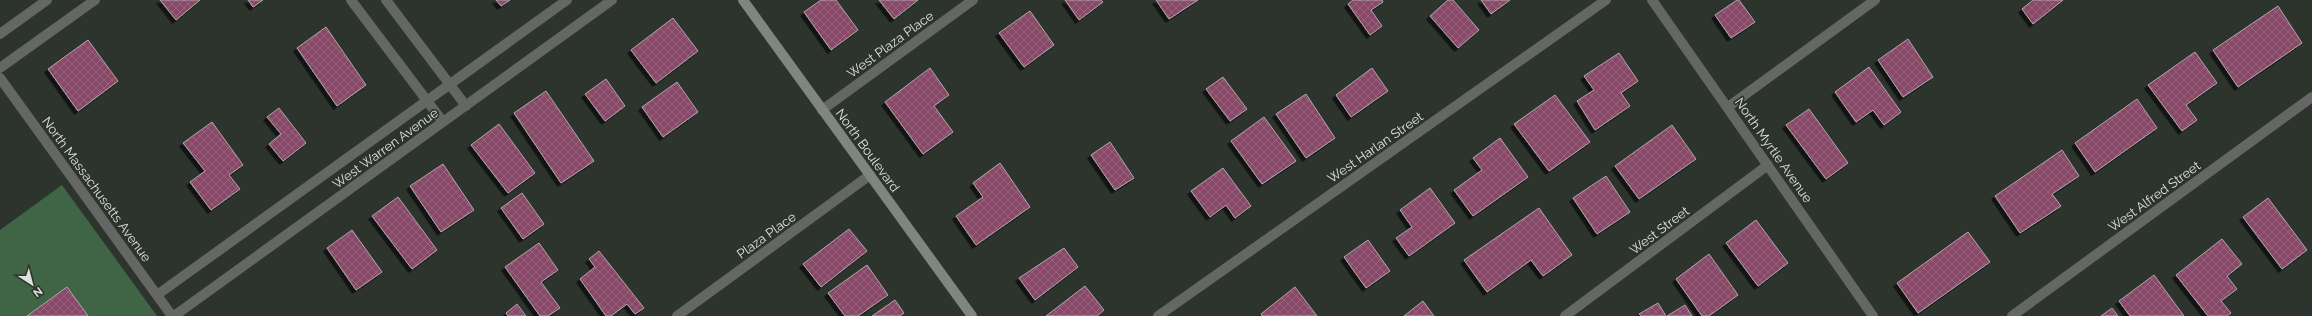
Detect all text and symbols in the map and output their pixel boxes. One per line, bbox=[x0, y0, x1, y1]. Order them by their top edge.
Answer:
street label: West Plaza Place bbox=[844, 8, 937, 81]
street label: North Myrtle Avenue bbox=[1732, 95, 1816, 206]
street label: West Warren Avenue bbox=[330, 105, 441, 192]
street label: North Boulevard bbox=[832, 106, 903, 195]
street label: West Harlan Street bbox=[1325, 108, 1426, 186]
street label: North Massachusetts Avenue bbox=[39, 114, 154, 265]
street label: West Alfred Street bbox=[2105, 158, 2204, 235]
street label: West Street bbox=[1627, 203, 1692, 258]
street label: Plaza Place bbox=[734, 209, 799, 262]
north arrow bbox=[12, 264, 52, 304]
text: N bbox=[30, 284, 45, 299]

